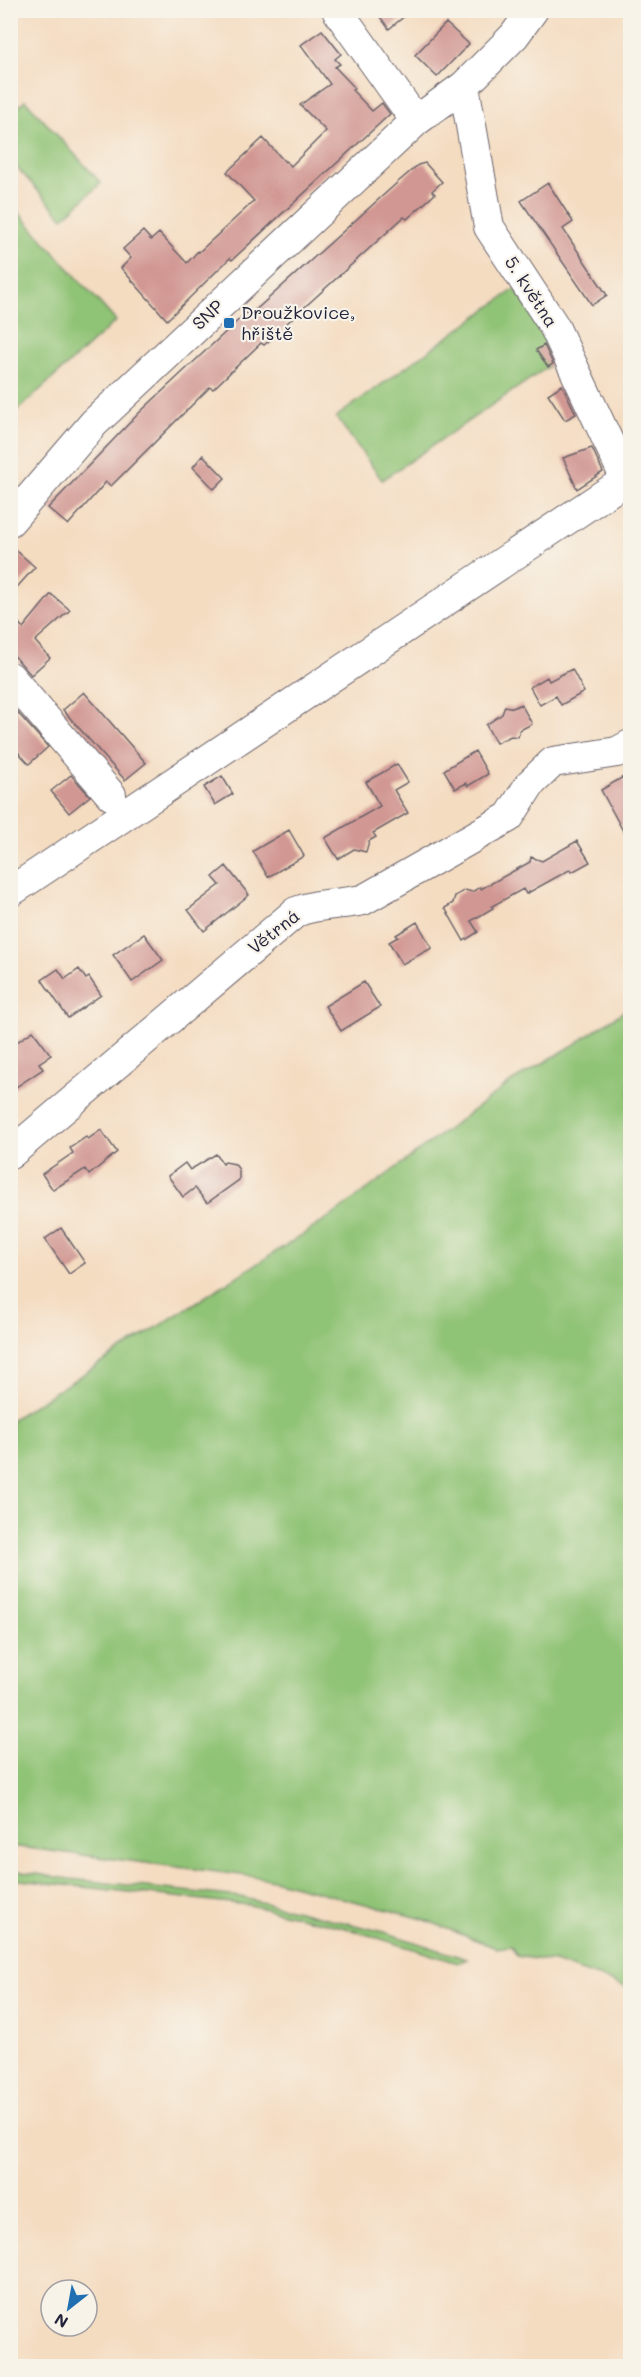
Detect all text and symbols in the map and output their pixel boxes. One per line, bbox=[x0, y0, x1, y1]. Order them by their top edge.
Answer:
street label: 5. května bbox=[500, 251, 564, 332]
street label: SNP bbox=[187, 294, 228, 335]
place label: Droužkovice, hřiště bbox=[241, 300, 355, 345]
marker: Droužkovice, hřiště bbox=[222, 316, 236, 330]
street label: Větrná bbox=[243, 903, 304, 959]
north arrow bbox=[39, 2278, 99, 2338]
text: N bbox=[50, 2309, 72, 2333]

